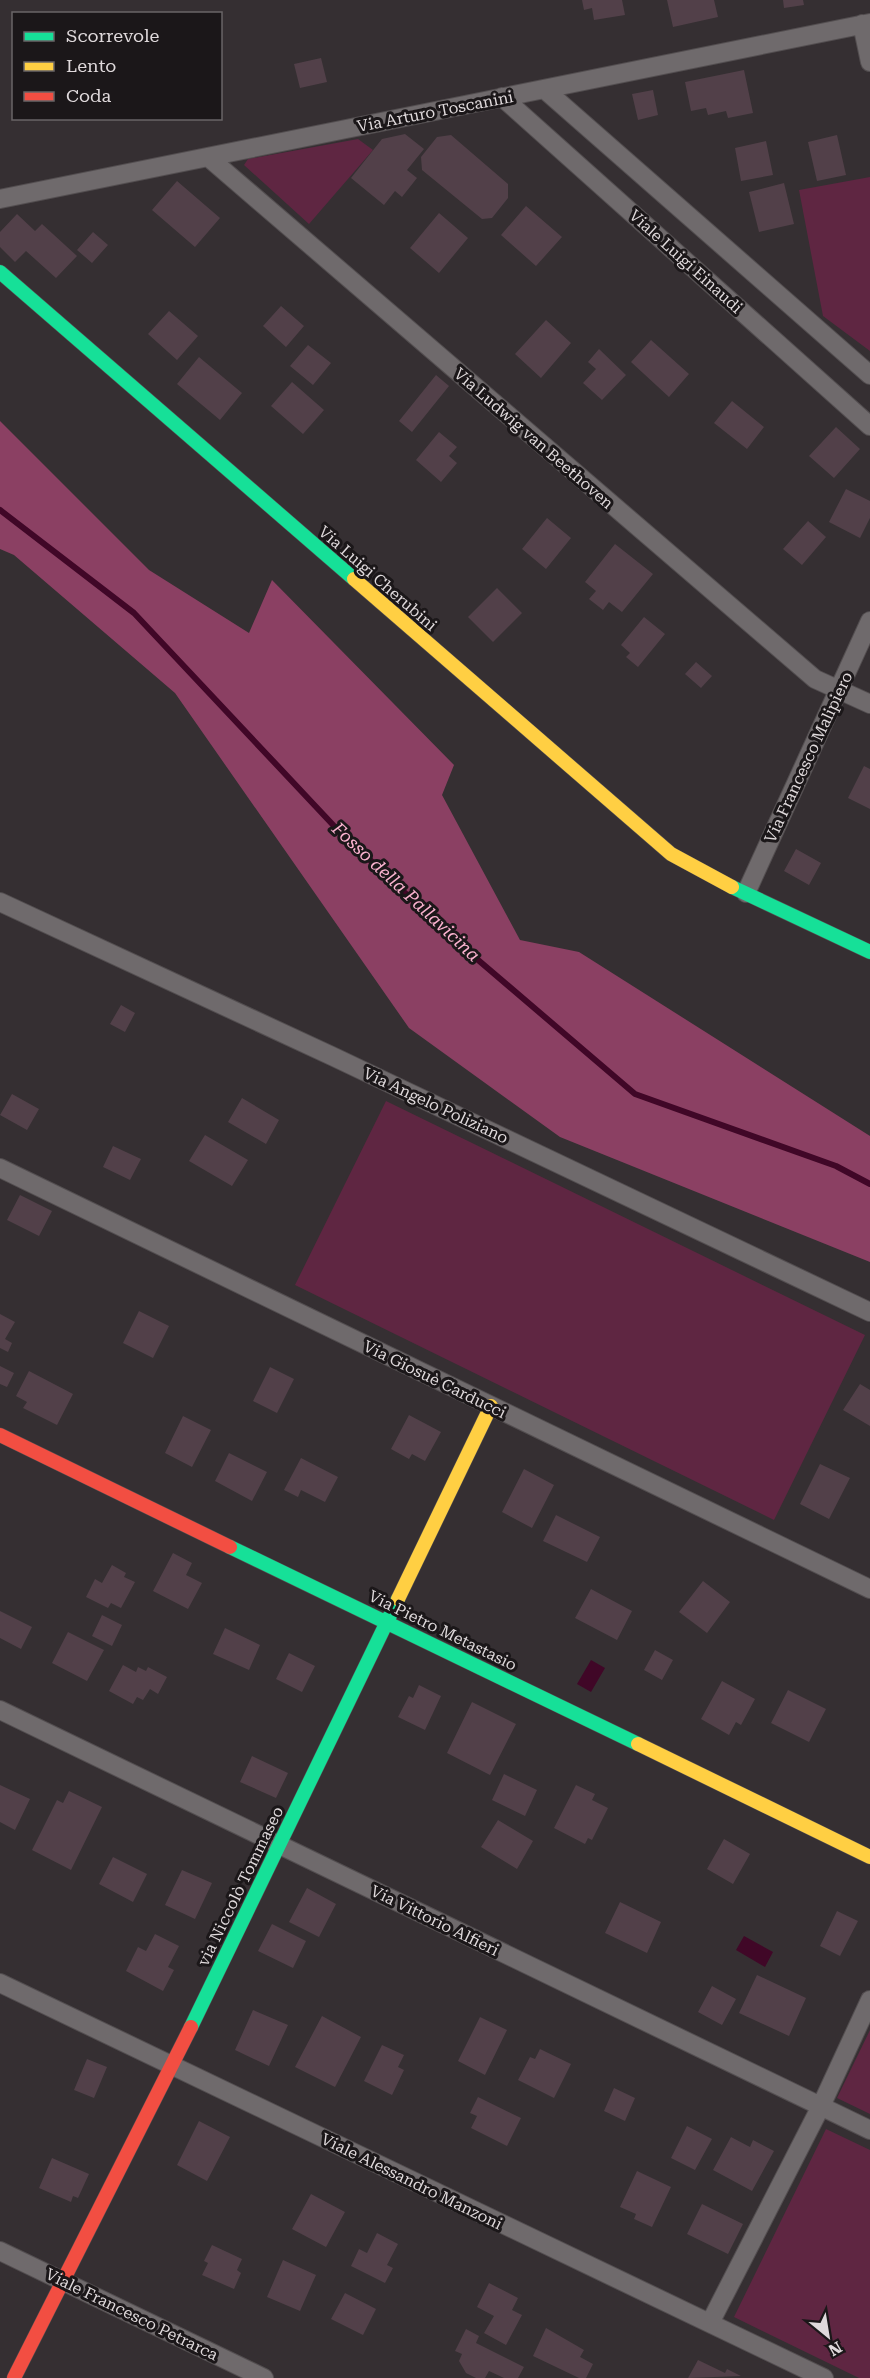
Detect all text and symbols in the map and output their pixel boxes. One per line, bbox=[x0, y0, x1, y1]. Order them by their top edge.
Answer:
legend bbox=[12, 12, 222, 120]
text: Scorrevole bbox=[66, 25, 160, 46]
text: Lento bbox=[66, 55, 116, 76]
text: Coda bbox=[66, 85, 112, 106]
street label: Via Arturo Toscanini bbox=[355, 87, 515, 136]
street label: Viale Luigi Einaudi bbox=[625, 206, 746, 317]
street label: Via Ludwig van Beethoven bbox=[450, 364, 617, 513]
street label: Via Luigi Cherubini bbox=[315, 522, 441, 635]
street label: Via Francesco Malipiero bbox=[760, 669, 857, 846]
water label: Fosso della Pallavicina bbox=[327, 817, 485, 966]
street label: Via Angelo Poliziano bbox=[360, 1063, 512, 1148]
street label: Via Giosuè Carducci bbox=[360, 1337, 509, 1422]
street label: Via Pietro Metastasio bbox=[366, 1586, 520, 1675]
street label: via Niccolò Tommaseo bbox=[194, 1803, 287, 1969]
street label: Via Vittorio Alfieri bbox=[368, 1881, 502, 1960]
street label: Viale Alessandro Manzoni bbox=[318, 2129, 506, 2234]
street label: Viale Francesco Petrarca bbox=[42, 2264, 221, 2365]
north arrow bbox=[798, 2306, 858, 2366]
text: N bbox=[825, 2337, 845, 2360]

